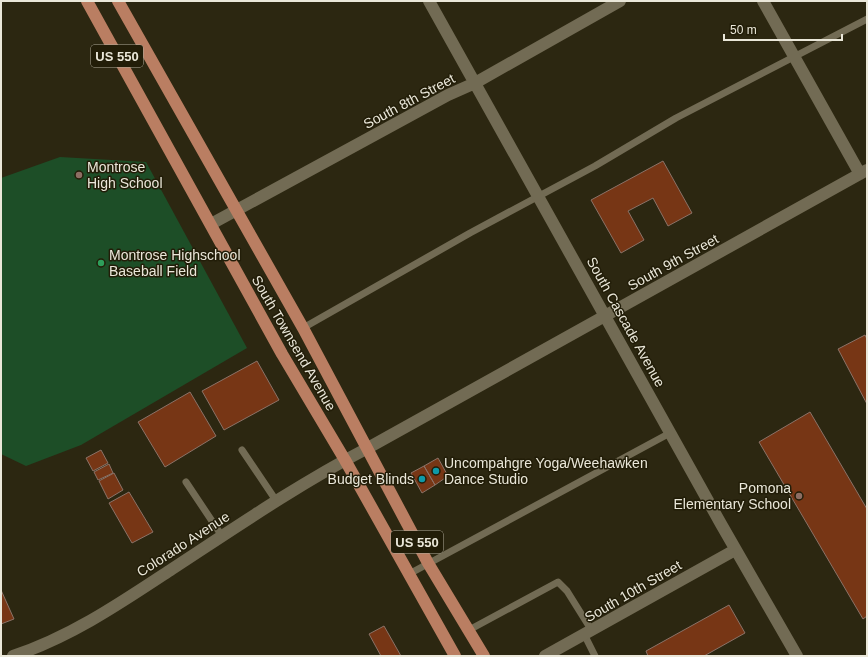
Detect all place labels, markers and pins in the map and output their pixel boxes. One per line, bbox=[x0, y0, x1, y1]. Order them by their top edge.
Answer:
place label: Montrose High School bbox=[87, 159, 163, 191]
marker: Montrose High School bbox=[74, 170, 84, 180]
place label: Montrose Highschool Baseball Field bbox=[109, 247, 241, 279]
marker: Montrose Highschool Baseball Field bbox=[96, 258, 106, 268]
place label: Uncompahgre Yoga/Weehawken Dance Studio bbox=[444, 455, 648, 487]
marker: Uncompahgre Yoga/Weehawken Dance Studio bbox=[431, 466, 441, 476]
place label: Budget Blinds bbox=[328, 471, 414, 487]
marker: Budget Blinds bbox=[417, 474, 427, 484]
place label: Pomona Elementary School bbox=[673, 480, 791, 512]
marker: Pomona Elementary School bbox=[794, 491, 804, 501]

